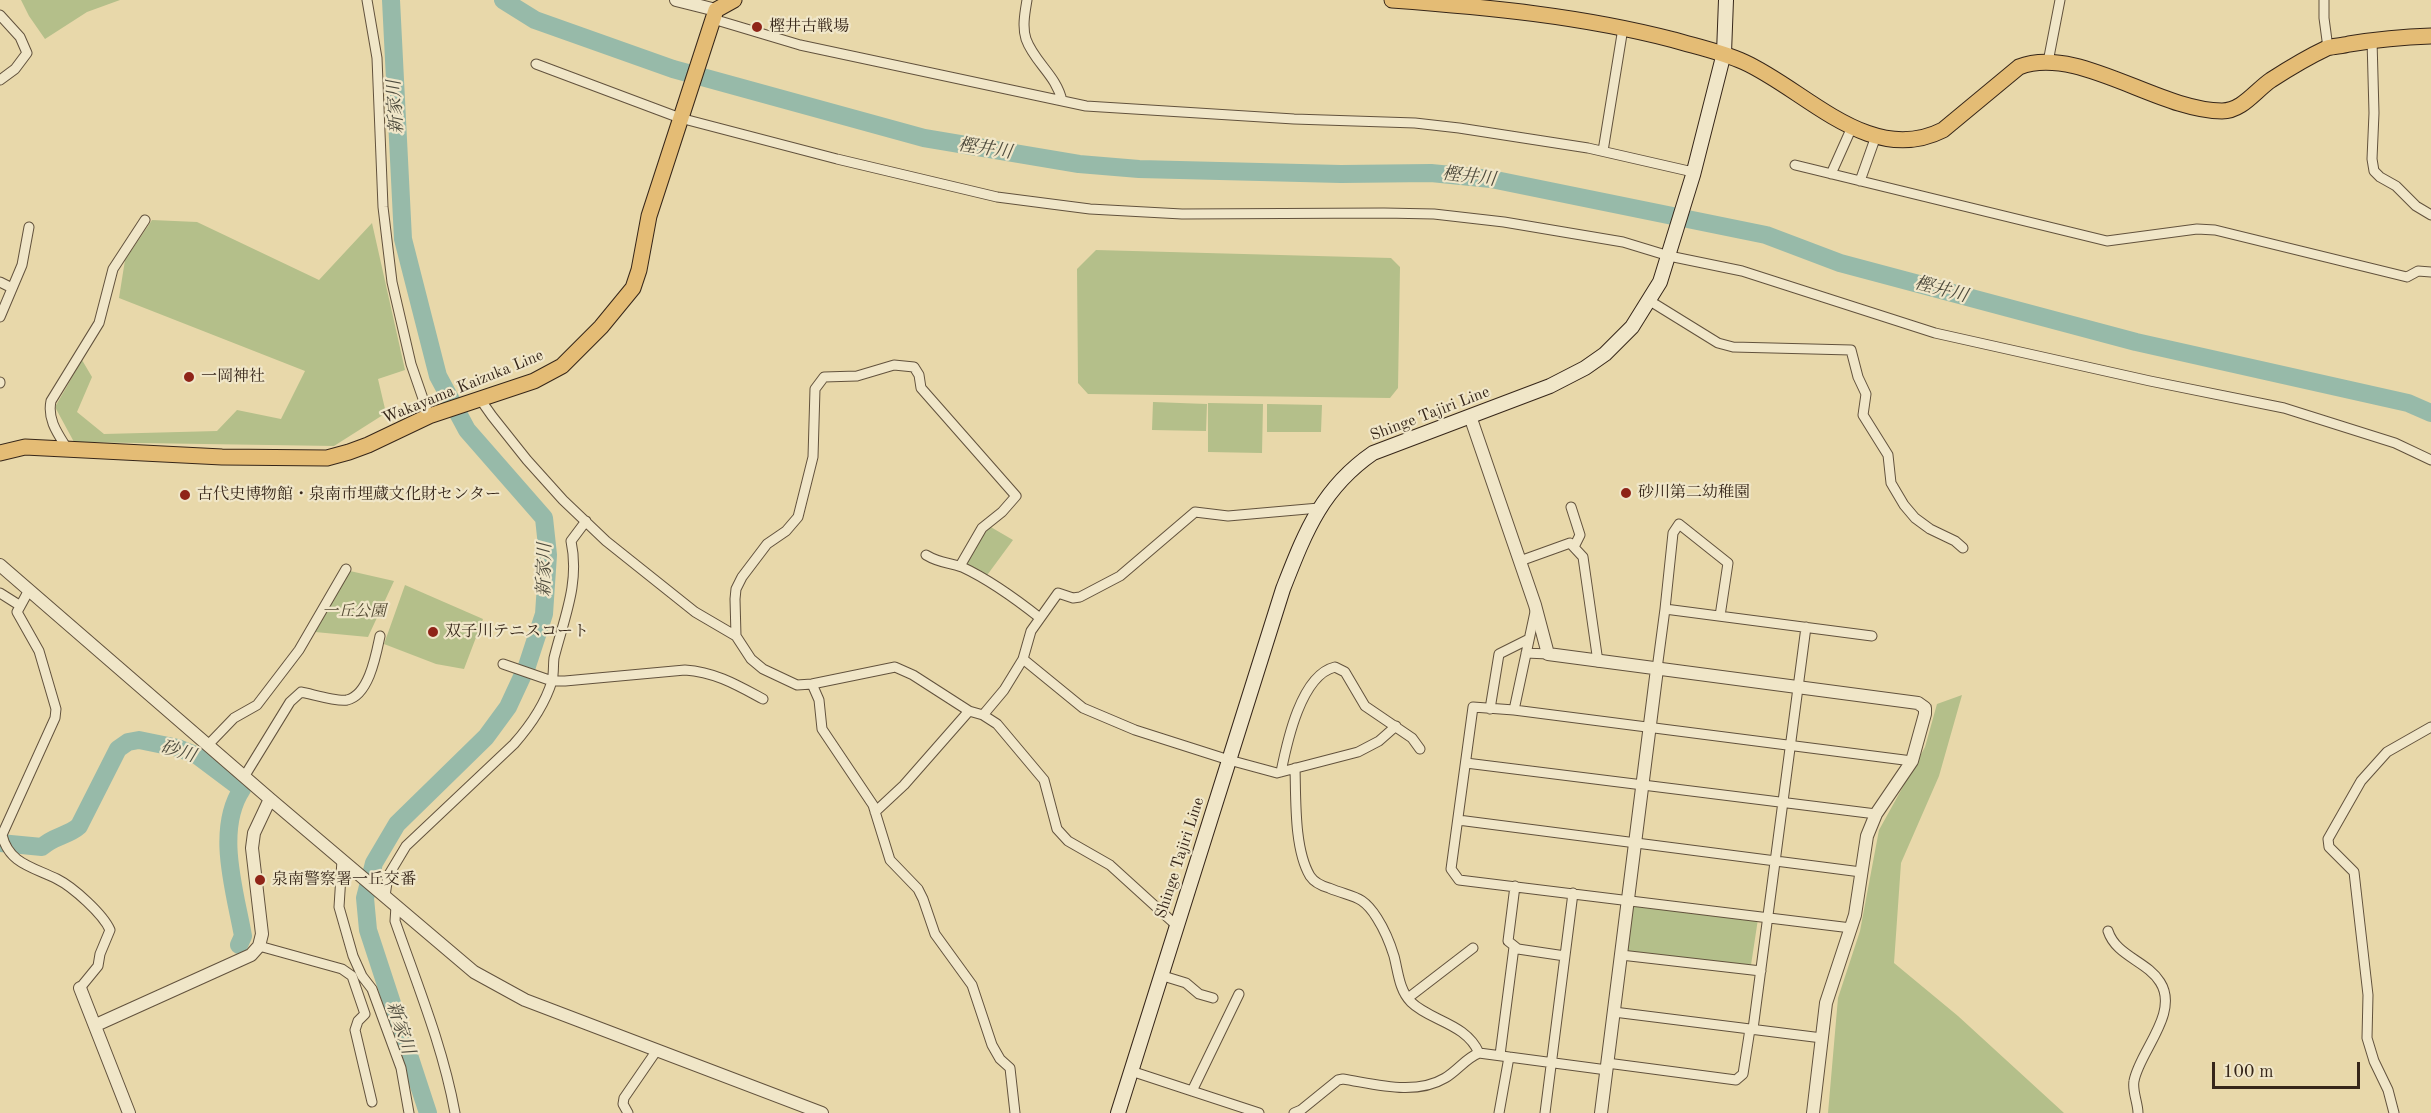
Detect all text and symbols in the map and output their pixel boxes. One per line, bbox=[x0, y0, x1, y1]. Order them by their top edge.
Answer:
place label: 樫井古戦場 bbox=[769, 17, 849, 37]
marker: 樫井古戦場 bbox=[750, 20, 764, 34]
water label: 新家川 bbox=[384, 79, 408, 135]
water label: 樫井川 bbox=[957, 134, 1013, 164]
water label: 樫井川 bbox=[1441, 163, 1497, 191]
water label: 樫井川 bbox=[1912, 273, 1970, 307]
street label: Wakayama Kaizuka Line bbox=[380, 346, 546, 428]
place label: 一岡神社 bbox=[201, 367, 265, 387]
marker: 一岡神社 bbox=[182, 370, 196, 384]
street label: Shinge Tajiri Line bbox=[1368, 382, 1492, 446]
place label: 砂川第二幼稚園 bbox=[1638, 483, 1750, 503]
place label: 古代史博物館・泉南市埋蔵文化財センター bbox=[197, 485, 501, 505]
marker: 砂川第二幼稚園 bbox=[1619, 486, 1633, 500]
marker: 古代史博物館・泉南市埋蔵文化財センター bbox=[178, 488, 192, 502]
water label: 新家川 bbox=[534, 543, 556, 597]
park label: 一丘公園 bbox=[322, 602, 386, 622]
place label: 双子川テニスコート bbox=[445, 622, 589, 642]
marker: 双子川テニスコート bbox=[426, 625, 440, 639]
water label: 砂川 bbox=[158, 736, 198, 768]
street label: Shinge Tajiri Line bbox=[1151, 795, 1209, 921]
place label: 泉南警察署一丘交番 bbox=[272, 870, 416, 890]
marker: 泉南警察署一丘交番 bbox=[253, 873, 267, 887]
water label: 新家川 bbox=[381, 999, 419, 1057]
scale bar bbox=[2215, 1050, 2364, 1088]
text: 100 m bbox=[2223, 1063, 2274, 1081]

